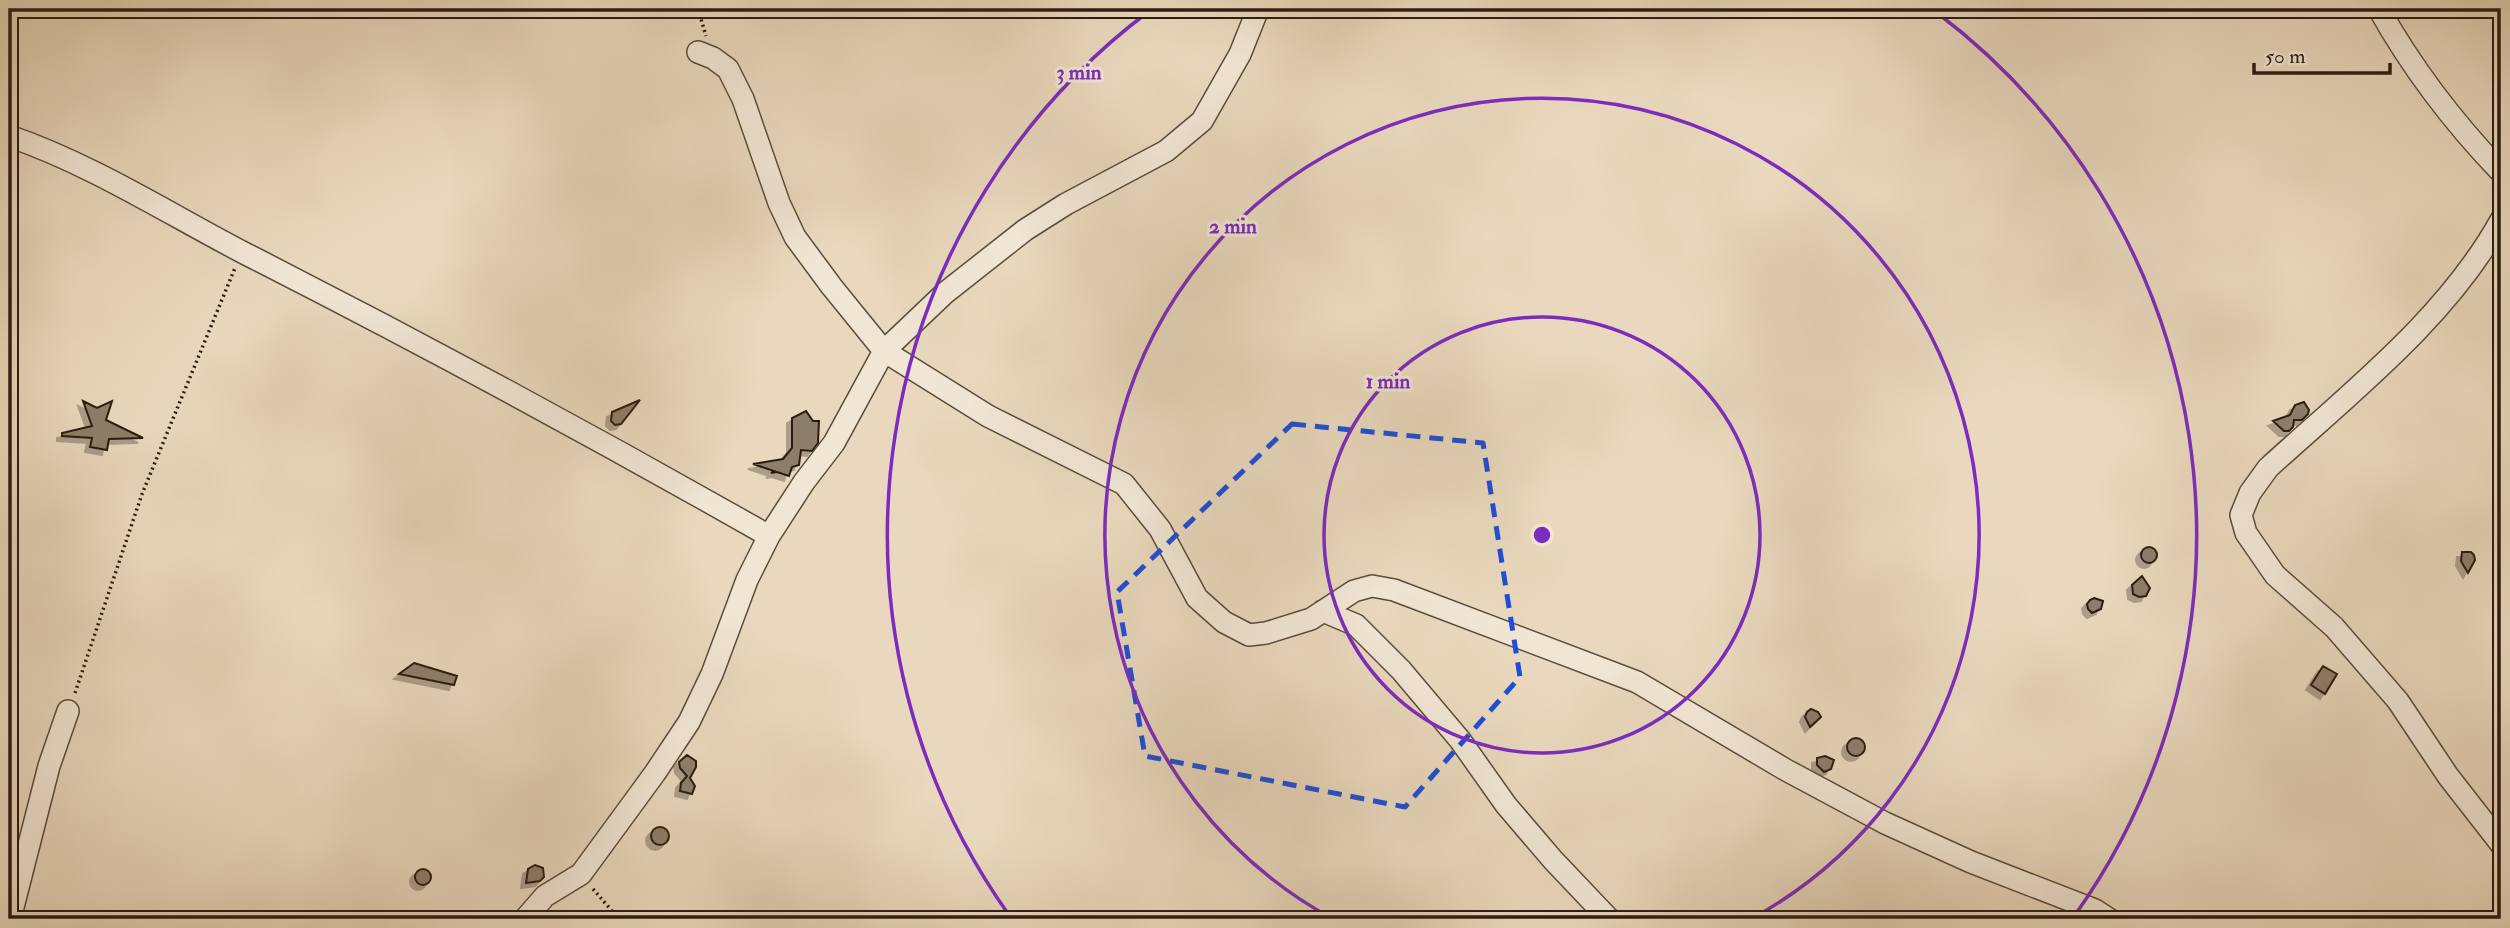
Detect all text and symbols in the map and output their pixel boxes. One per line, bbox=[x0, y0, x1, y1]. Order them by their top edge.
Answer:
scale bar bbox=[2254, 32, 2391, 76]
text: 50 m bbox=[2265, 43, 2306, 70]
text: 3 min bbox=[1056, 59, 1102, 86]
text: 2 min bbox=[1209, 213, 1257, 240]
text: 1 min bbox=[1366, 368, 1410, 395]
centre of rings bbox=[1530, 523, 1554, 547]

